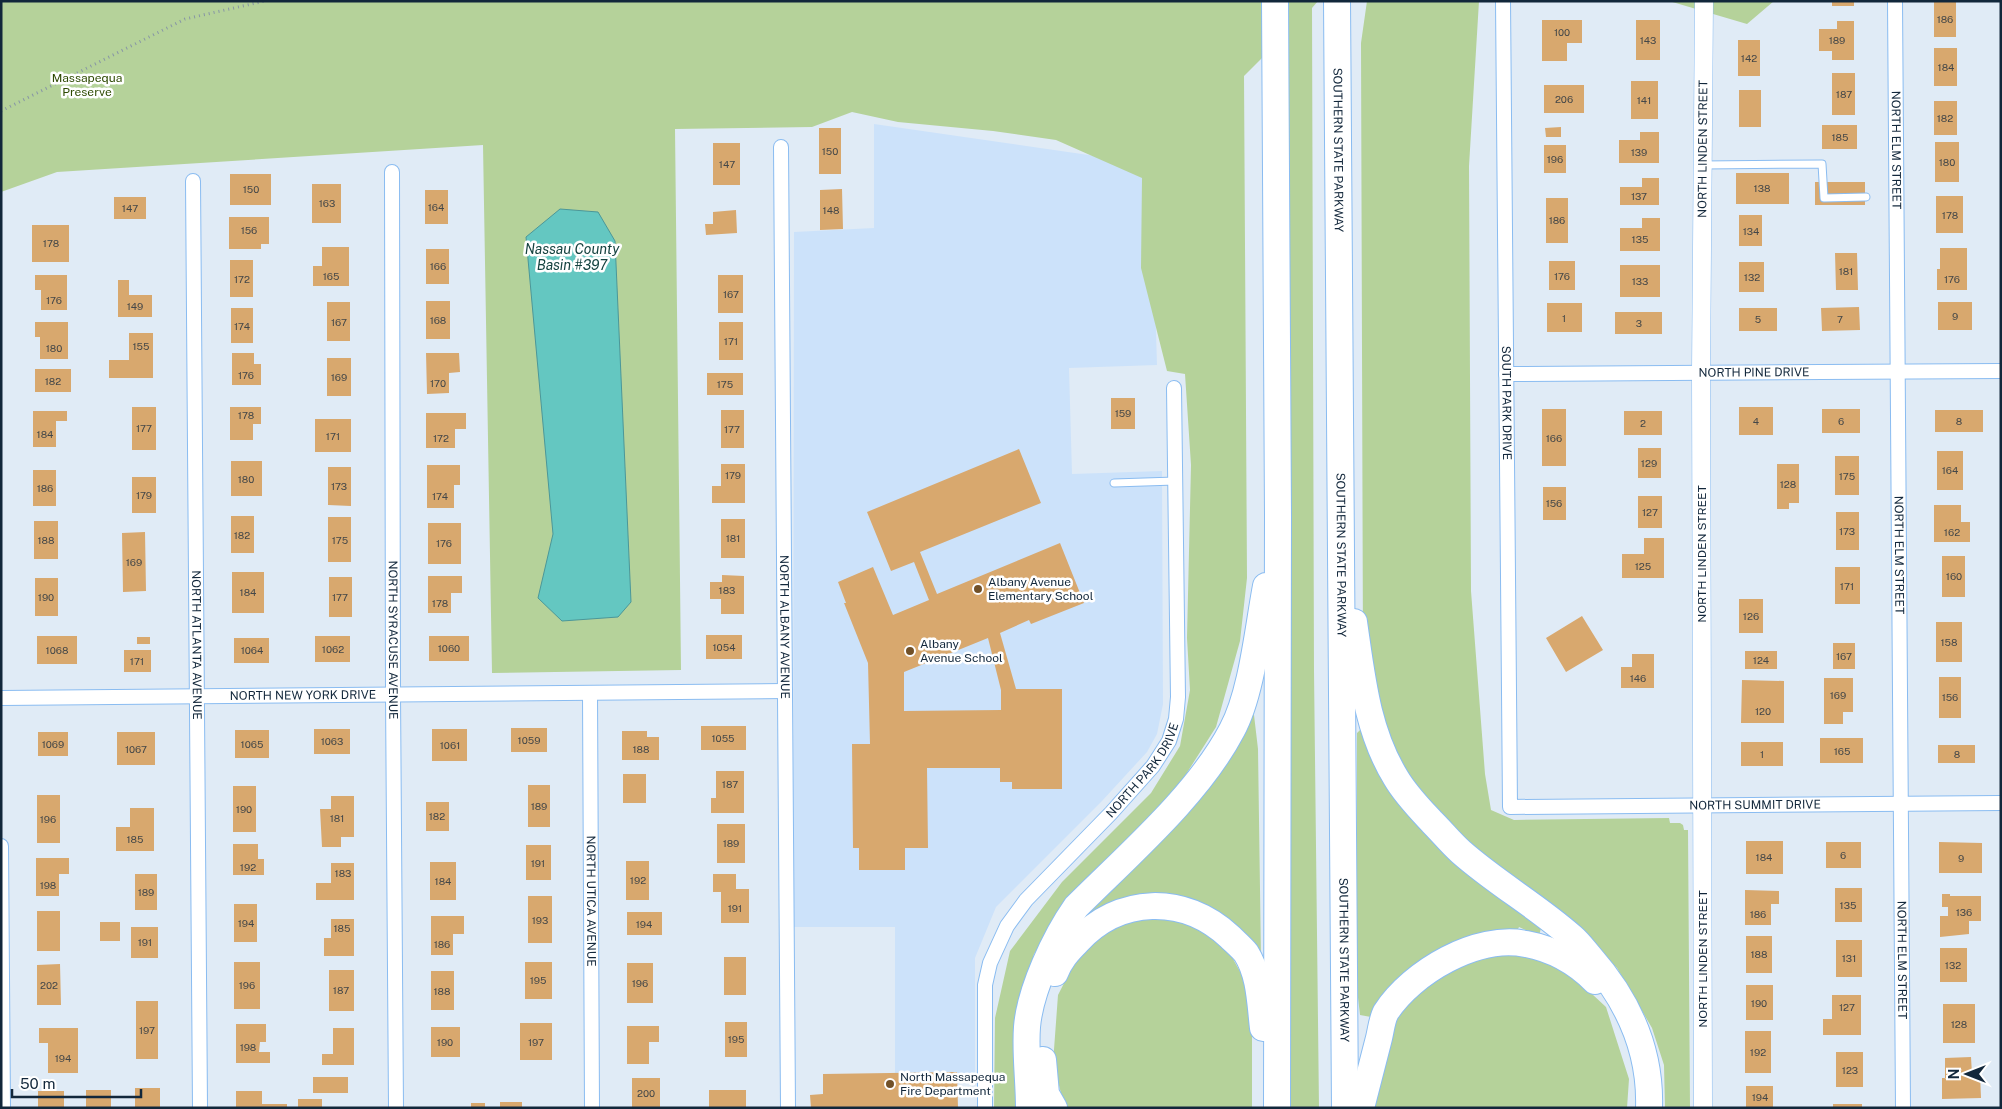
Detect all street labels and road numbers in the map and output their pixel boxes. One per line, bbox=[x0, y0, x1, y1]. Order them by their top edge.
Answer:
street label: SOUTHERN STATE PARKWAY bbox=[1330, 68, 1346, 233]
street label: NORTH LINDEN STREET bbox=[1695, 80, 1710, 218]
street label: NORTH ELM STREET bbox=[1889, 91, 1904, 209]
street label: SOUTH PARK DRIVE bbox=[1499, 346, 1514, 460]
street label: NORTH PINE DRIVE bbox=[1698, 365, 1810, 380]
street label: SOUTHERN STATE PARKWAY bbox=[1333, 473, 1349, 638]
street label: NORTH LINDEN STREET bbox=[1695, 485, 1709, 623]
street label: NORTH ELM STREET bbox=[1892, 496, 1906, 614]
street label: NORTH ALBANY AVENUE bbox=[777, 555, 792, 699]
street label: NORTH SYRACUSE AVENUE bbox=[386, 560, 400, 720]
street label: NORTH ATLANTA AVENUE bbox=[189, 570, 204, 720]
street label: NORTH NEW YORK DRIVE bbox=[230, 688, 376, 703]
street label: NORTH PARK DRIVE bbox=[1103, 721, 1181, 820]
street label: NORTH SUMMIT DRIVE bbox=[1689, 797, 1821, 813]
street label: NORTH UTICA AVENUE bbox=[584, 835, 598, 967]
street label: SOUTHERN STATE PARKWAY bbox=[1336, 878, 1352, 1043]
street label: NORTH LINDEN STREET bbox=[1696, 890, 1710, 1028]
street label: NORTH ELM STREET bbox=[1895, 901, 1909, 1019]

